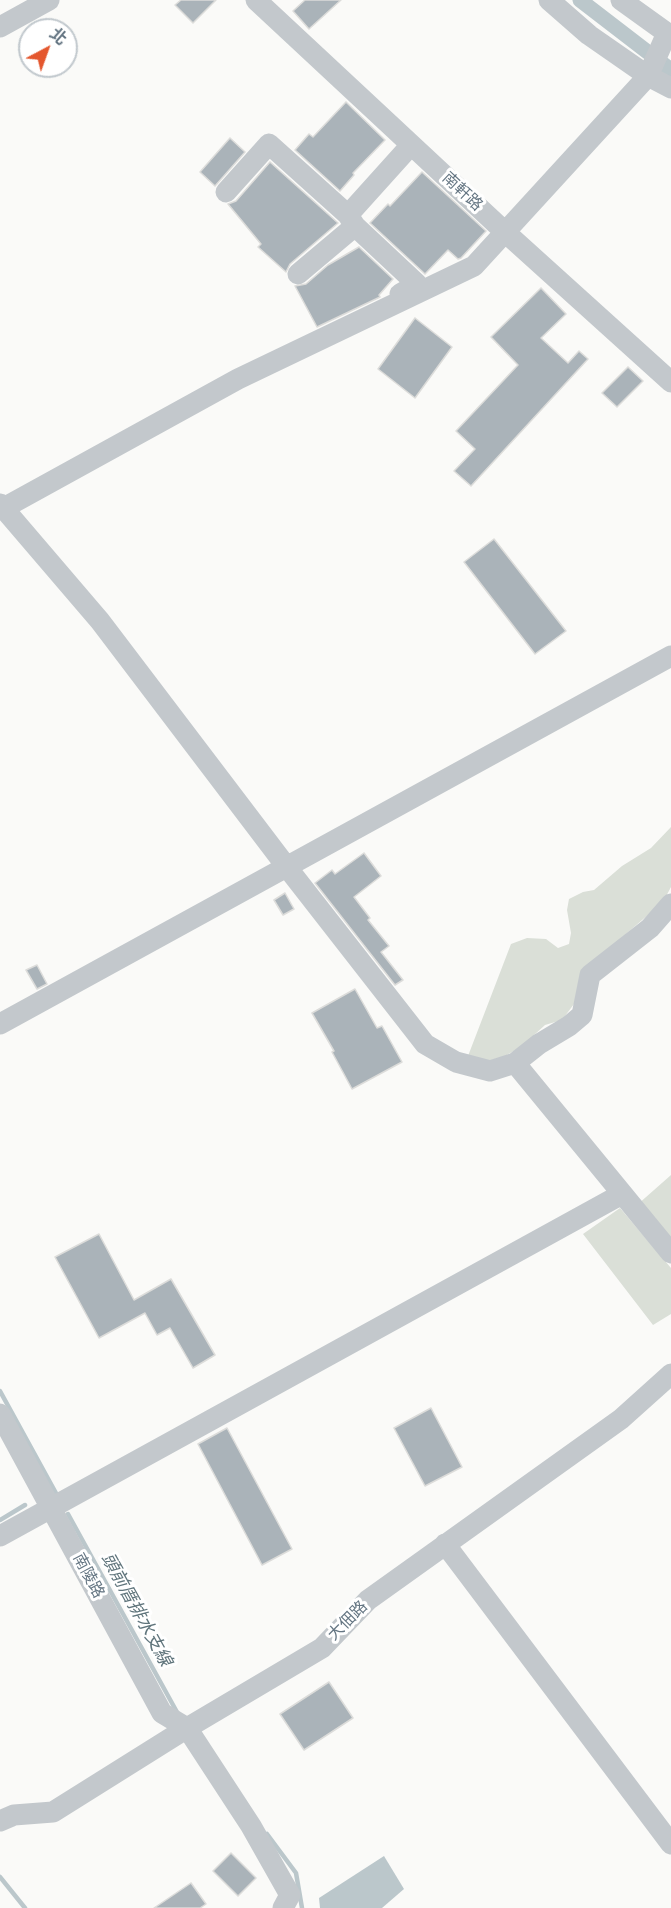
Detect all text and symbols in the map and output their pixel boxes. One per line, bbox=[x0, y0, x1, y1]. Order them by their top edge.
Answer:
north arrow bbox=[18, 18, 78, 78]
text: 北 bbox=[45, 22, 72, 49]
street label: 南軒路 bbox=[438, 169, 486, 215]
street label: 南陵路 bbox=[68, 1550, 108, 1602]
water label: 頭前厝排水支線 bbox=[96, 1550, 176, 1670]
street label: 大佃路 bbox=[324, 1597, 372, 1645]

